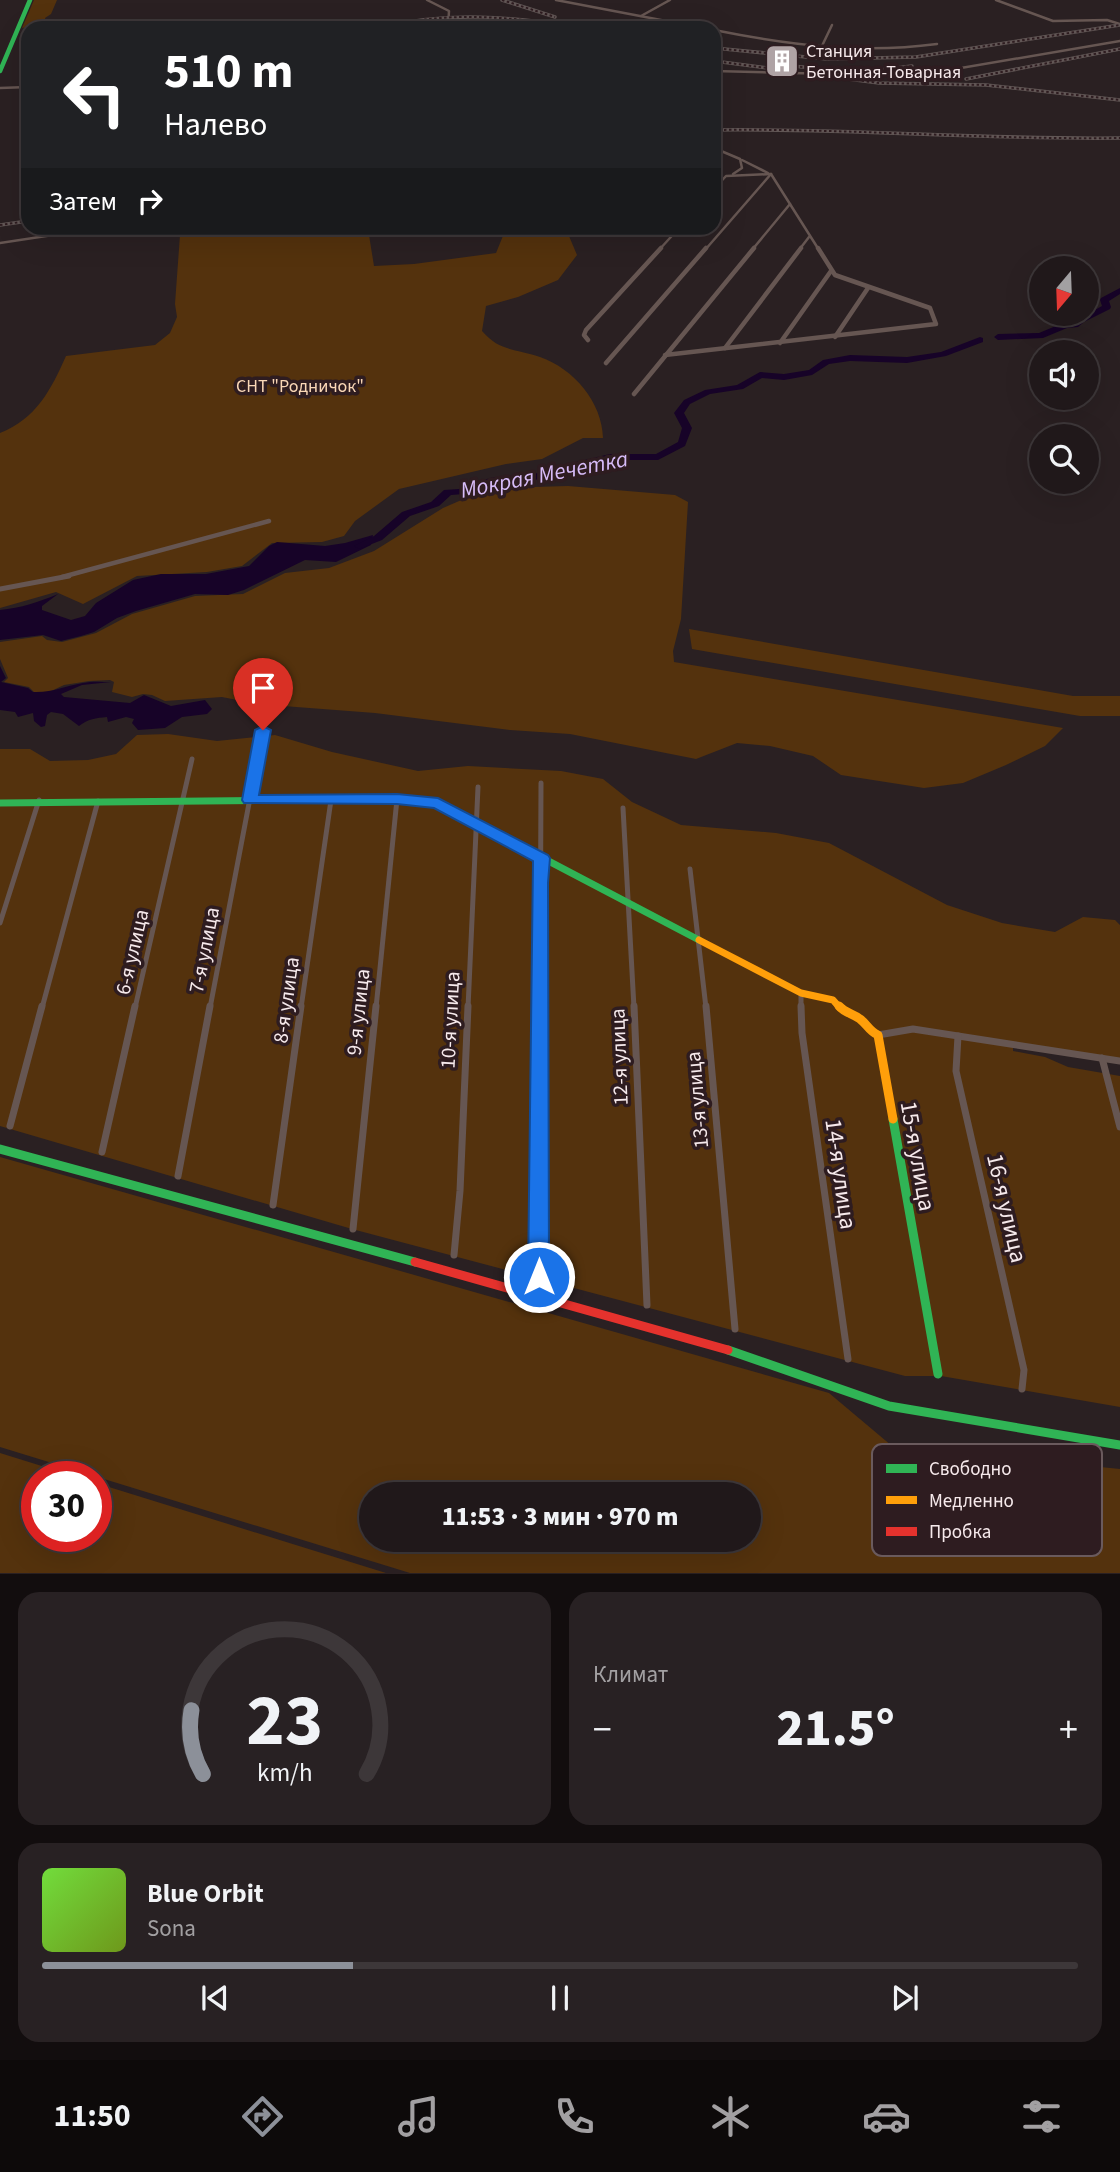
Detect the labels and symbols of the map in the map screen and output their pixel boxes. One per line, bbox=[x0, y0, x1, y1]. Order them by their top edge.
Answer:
place label: Станция Бетонная-Товарная bbox=[806, 39, 961, 85]
building icon: Станция Бетонная-Товарная bbox=[763, 42, 801, 80]
north arrow bbox=[1029, 256, 1099, 326]
park label: СНТ "Родничок" bbox=[236, 374, 364, 399]
water label: Мокрая Мечетка bbox=[457, 442, 631, 507]
pin bbox=[233, 658, 293, 730]
street label: 7-я улица bbox=[181, 905, 227, 995]
street label: 6-я улица bbox=[108, 906, 156, 998]
street label: 8-я улица bbox=[265, 955, 307, 1045]
street label: 9-я улица bbox=[339, 967, 377, 1057]
street label: 10-я улица bbox=[432, 971, 468, 1069]
street label: 12-я улица bbox=[602, 1008, 636, 1106]
street label: 13-я улица bbox=[678, 1050, 716, 1150]
street label: 15-я улица bbox=[891, 1098, 944, 1214]
street label: 14-я улица bbox=[815, 1117, 866, 1232]
street label: 16-я улица bbox=[977, 1150, 1036, 1266]
position arrow bbox=[502, 1240, 576, 1314]
legend bbox=[872, 1444, 1102, 1556]
text: Свободно bbox=[929, 1456, 1012, 1483]
speed limit sign: 30 bbox=[21, 1461, 112, 1552]
text: Медленно bbox=[929, 1488, 1014, 1515]
text: Пробка bbox=[929, 1519, 991, 1546]

